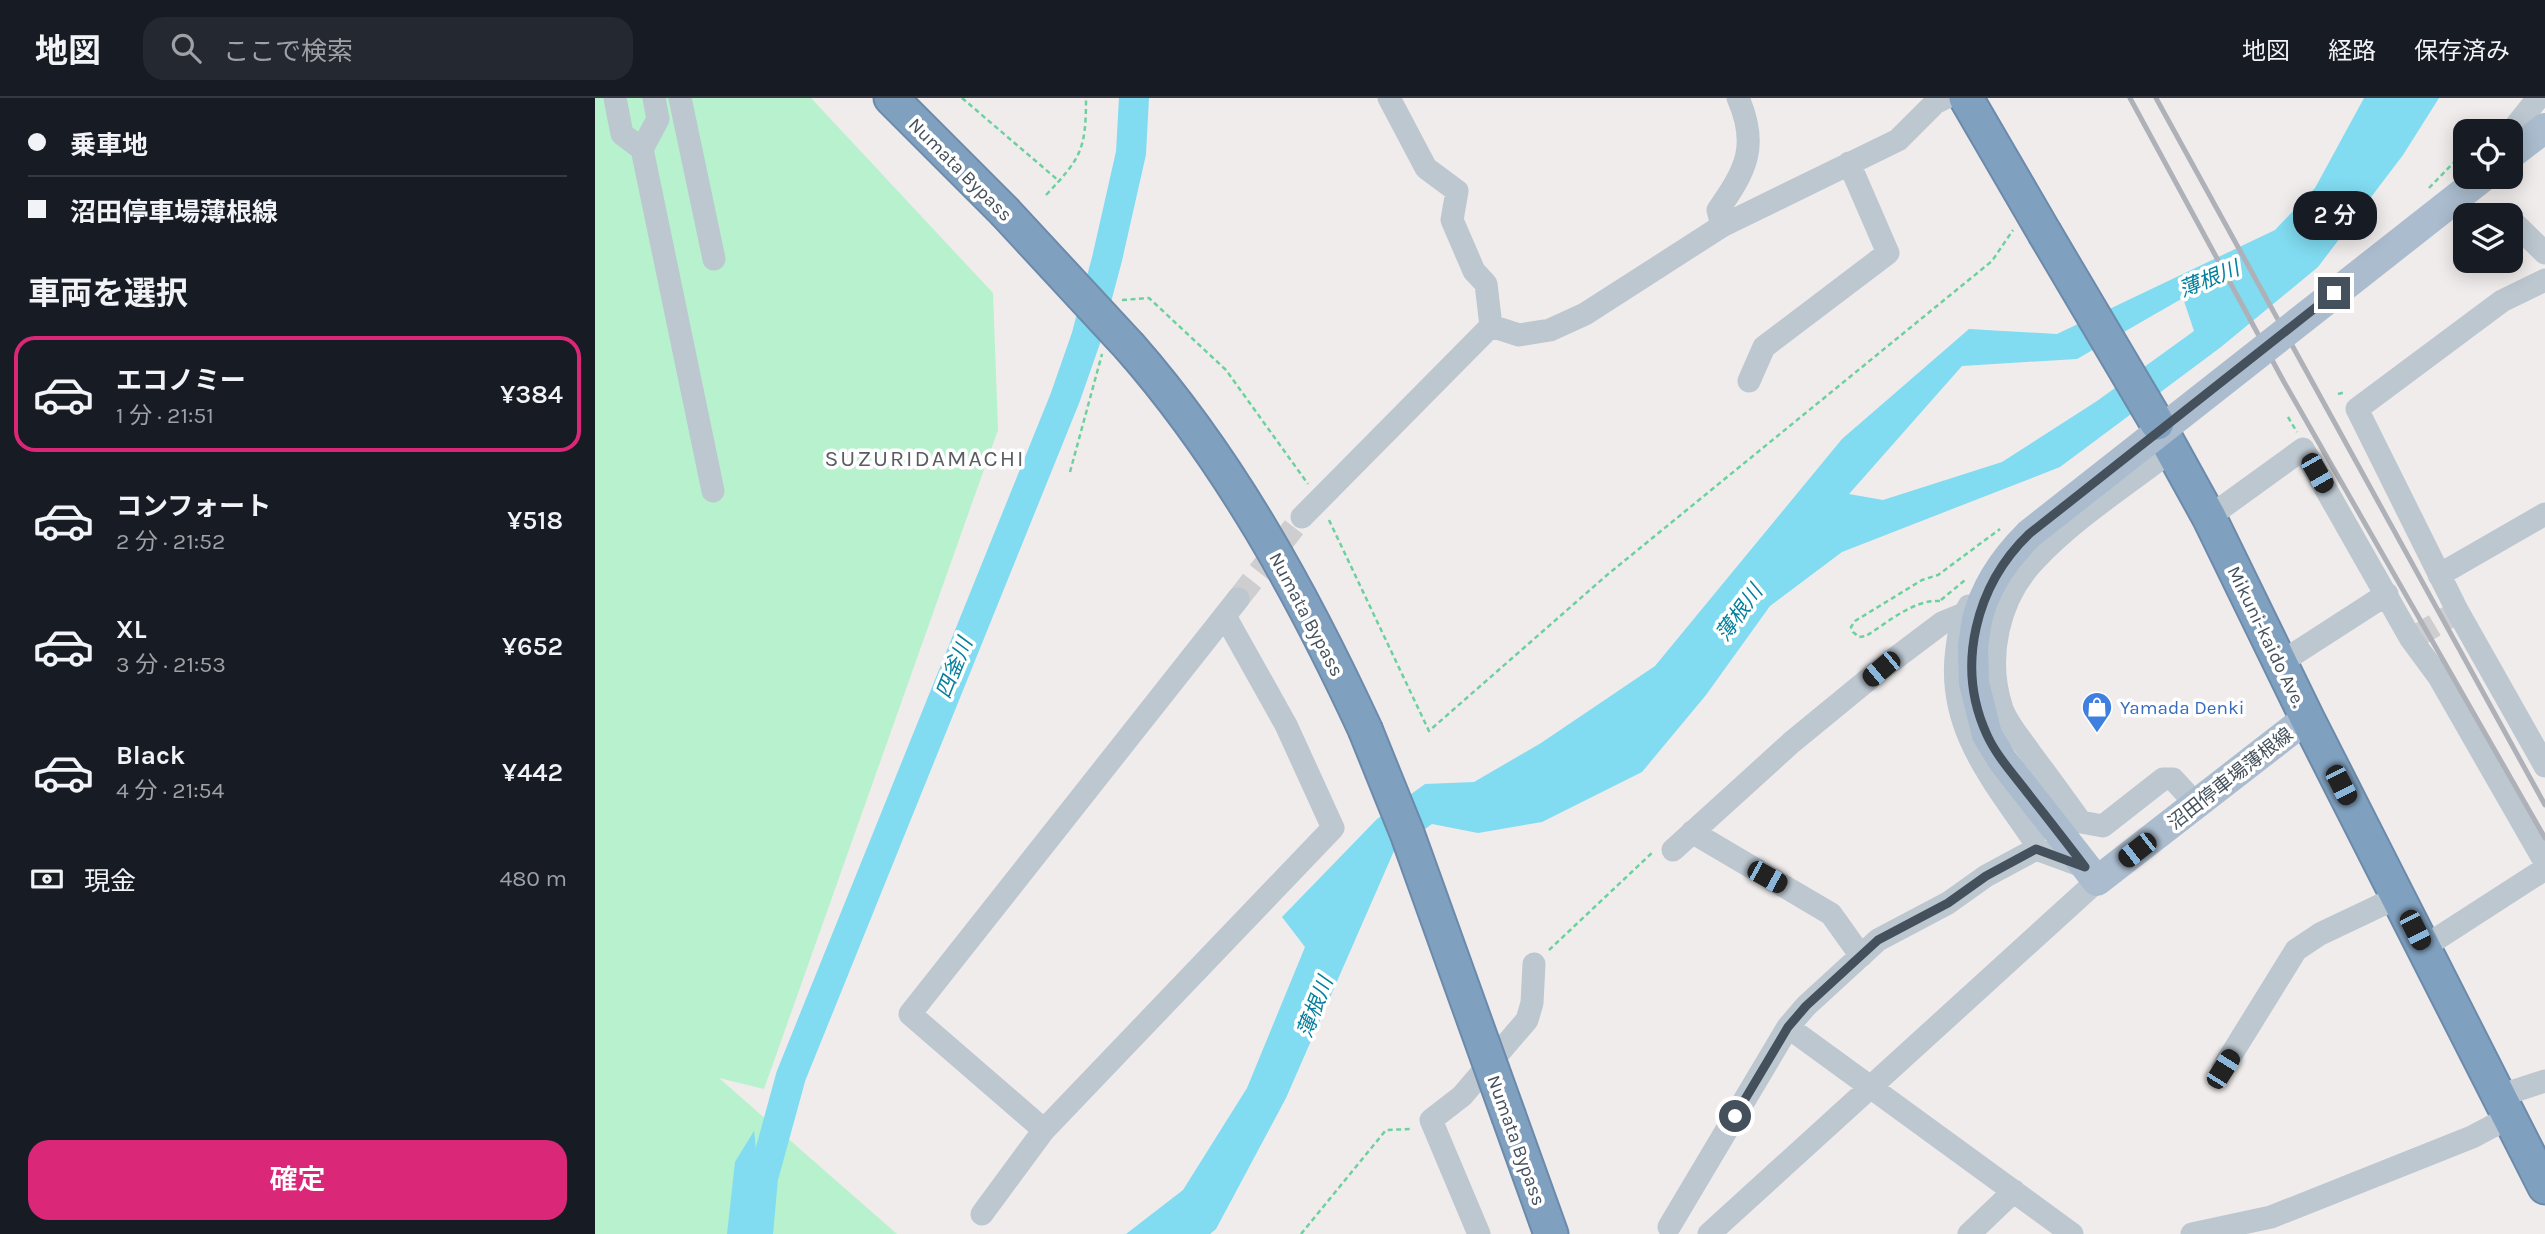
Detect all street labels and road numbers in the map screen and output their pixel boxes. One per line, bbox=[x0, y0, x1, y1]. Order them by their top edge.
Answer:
street label: Numata Bypass bbox=[904, 113, 1017, 226]
street label: Numata Bypass bbox=[1264, 549, 1348, 680]
street label: Mikuni-kaido Ave. bbox=[2222, 562, 2310, 710]
street label: 沼田停車場薄根線 bbox=[2164, 723, 2297, 834]
street label: Numata Bypass bbox=[1482, 1072, 1550, 1208]

